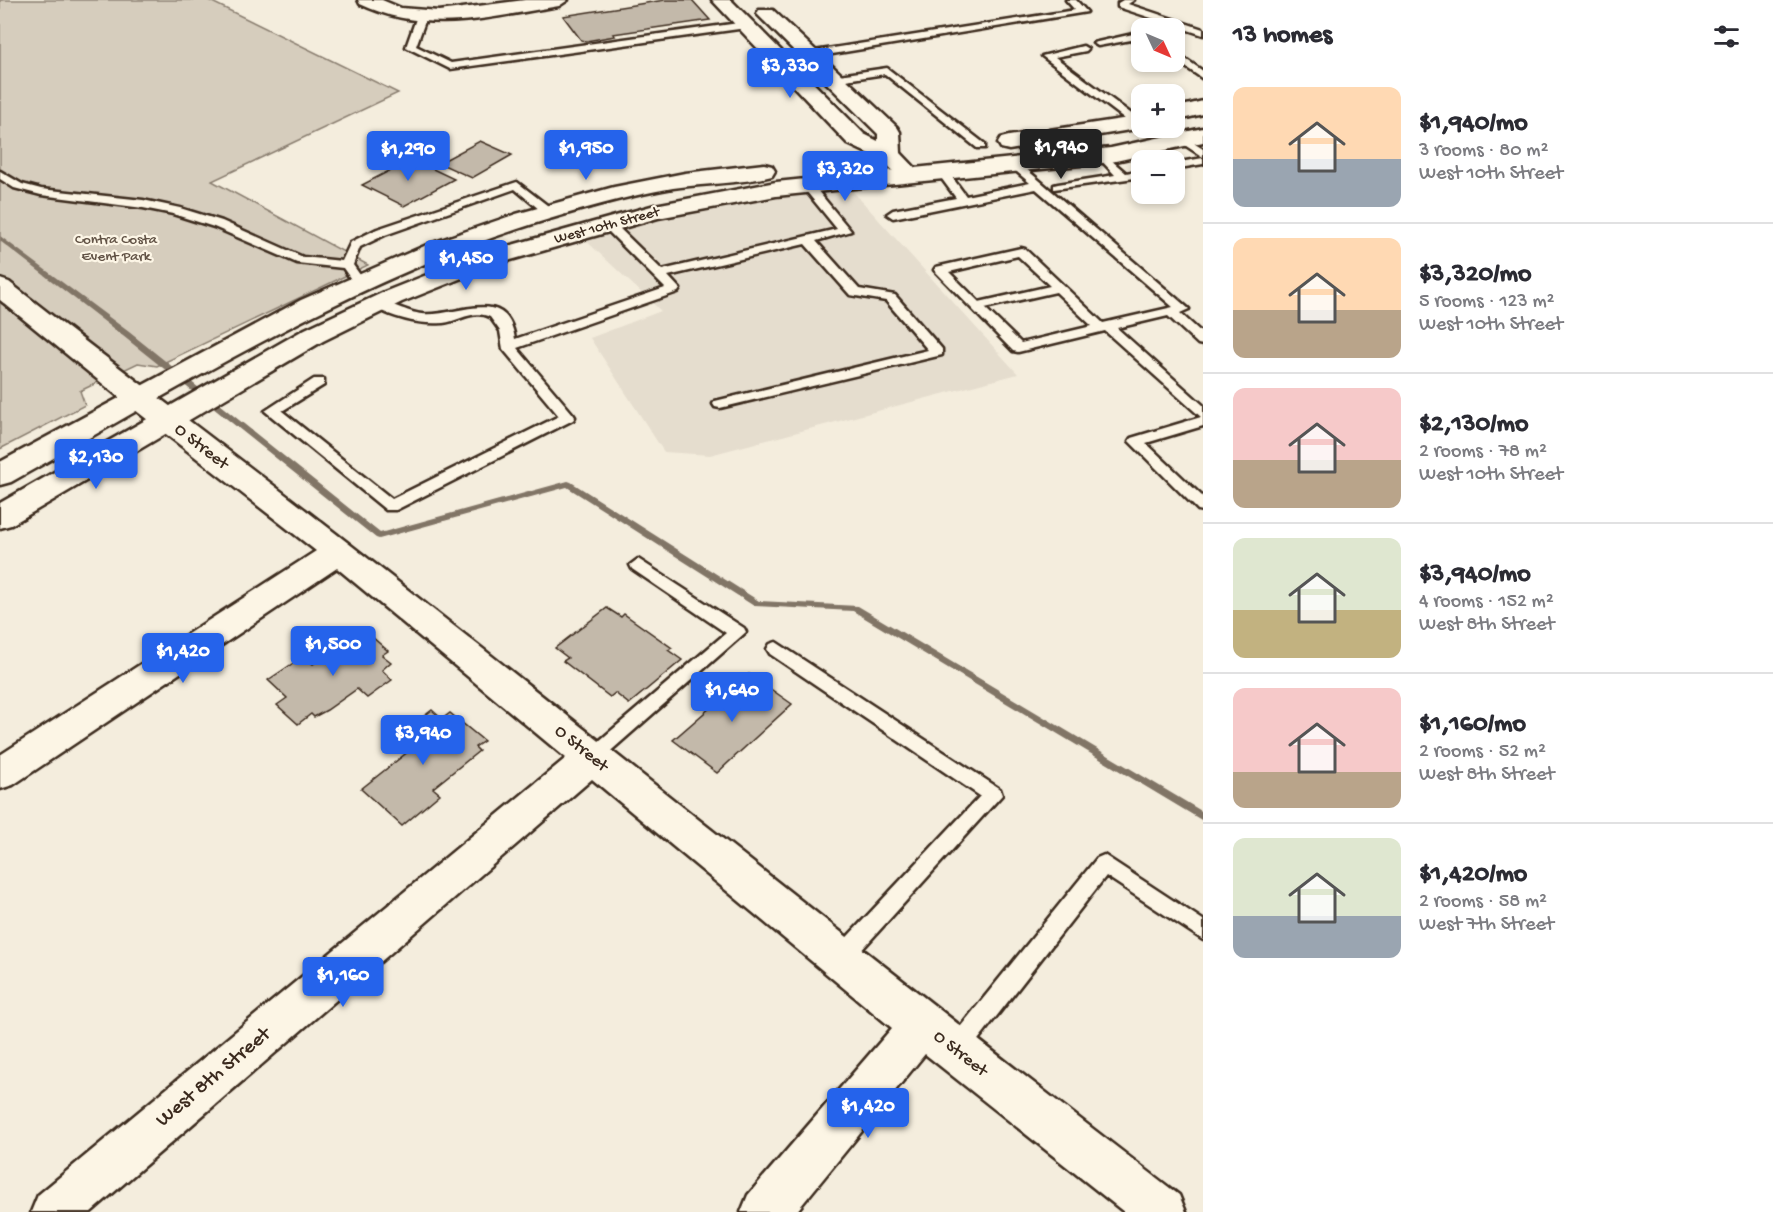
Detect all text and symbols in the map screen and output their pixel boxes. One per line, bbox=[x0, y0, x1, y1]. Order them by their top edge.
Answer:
north arrow bbox=[1131, 18, 1185, 72]
map controls bbox=[1131, 18, 1185, 204]
icon: filters bbox=[1710, 20, 1743, 53]
text: 13 homes bbox=[1233, 21, 1332, 52]
pin: $3,330 bbox=[741, 48, 839, 99]
text: $3,330 bbox=[761, 56, 819, 79]
button: + bbox=[1131, 84, 1185, 138]
text: $1,940/mo bbox=[1419, 109, 1528, 140]
icon: home bbox=[1281, 111, 1353, 183]
pin: $1,940 bbox=[1012, 129, 1110, 180]
pin: $1,950 bbox=[537, 130, 635, 181]
pin: $1,290 bbox=[359, 131, 457, 182]
text: $1,940 bbox=[1034, 137, 1088, 160]
text: $1,950 bbox=[558, 138, 614, 161]
text: $1,290 bbox=[381, 139, 435, 162]
text: 3 rooms · 80 m² bbox=[1419, 140, 1548, 163]
button: − bbox=[1131, 150, 1185, 204]
pin: $3,320 bbox=[796, 151, 894, 202]
text: $3,320 bbox=[816, 159, 874, 182]
text: West 10th Street bbox=[1419, 163, 1563, 186]
street label: West 10th Street bbox=[553, 203, 663, 249]
park label: Contra Costa Event Park bbox=[75, 231, 158, 266]
pin: $1,450 bbox=[417, 240, 515, 291]
text: $1,450 bbox=[439, 248, 493, 271]
text: $3,320/mo bbox=[1419, 260, 1532, 291]
icon: home bbox=[1281, 262, 1353, 334]
text: 5 rooms · 123 m² bbox=[1419, 291, 1555, 314]
text: West 10th Street bbox=[1419, 314, 1563, 337]
text: $2,130/mo bbox=[1419, 410, 1529, 441]
icon: home bbox=[1281, 412, 1353, 484]
street label: O Street bbox=[170, 419, 234, 476]
pin: $2,130 bbox=[47, 439, 145, 490]
text: 2 rooms · 78 m² bbox=[1419, 441, 1547, 464]
text: $2,130 bbox=[69, 447, 123, 470]
text: West 10th Street bbox=[1419, 464, 1563, 487]
text: $3,940/mo bbox=[1419, 560, 1531, 591]
icon: home bbox=[1281, 562, 1353, 634]
text: 4 rooms · 152 m² bbox=[1419, 591, 1554, 614]
text: West 8th Street bbox=[1419, 614, 1555, 637]
pin: $1,500 bbox=[284, 626, 382, 677]
pin: $1,420 bbox=[134, 633, 232, 684]
text: $1,500 bbox=[305, 634, 361, 657]
text: $1,420 bbox=[156, 641, 210, 664]
pin: $1,640 bbox=[683, 672, 781, 723]
text: $1,640 bbox=[705, 680, 759, 703]
text: $1,160/mo bbox=[1419, 710, 1526, 741]
icon: home bbox=[1281, 712, 1353, 784]
pin: $3,940 bbox=[374, 715, 472, 766]
street label: O Street bbox=[550, 721, 613, 778]
text: $3,940 bbox=[395, 723, 451, 746]
text: 2 rooms · 52 m² bbox=[1419, 741, 1546, 764]
text: West 8th Street bbox=[1419, 764, 1555, 787]
text: $1,420/mo bbox=[1419, 860, 1527, 891]
icon: home bbox=[1281, 862, 1353, 934]
text: 2 rooms · 58 m² bbox=[1419, 891, 1547, 914]
text: West 7th Street bbox=[1419, 914, 1554, 937]
pin: $1,160 bbox=[294, 957, 392, 1008]
text: $1,160 bbox=[317, 965, 369, 988]
street label: West 8th Street bbox=[151, 1021, 278, 1133]
street label: O Street bbox=[929, 1026, 993, 1083]
pin: $1,420 bbox=[819, 1088, 917, 1139]
text: $1,420 bbox=[841, 1096, 895, 1119]

